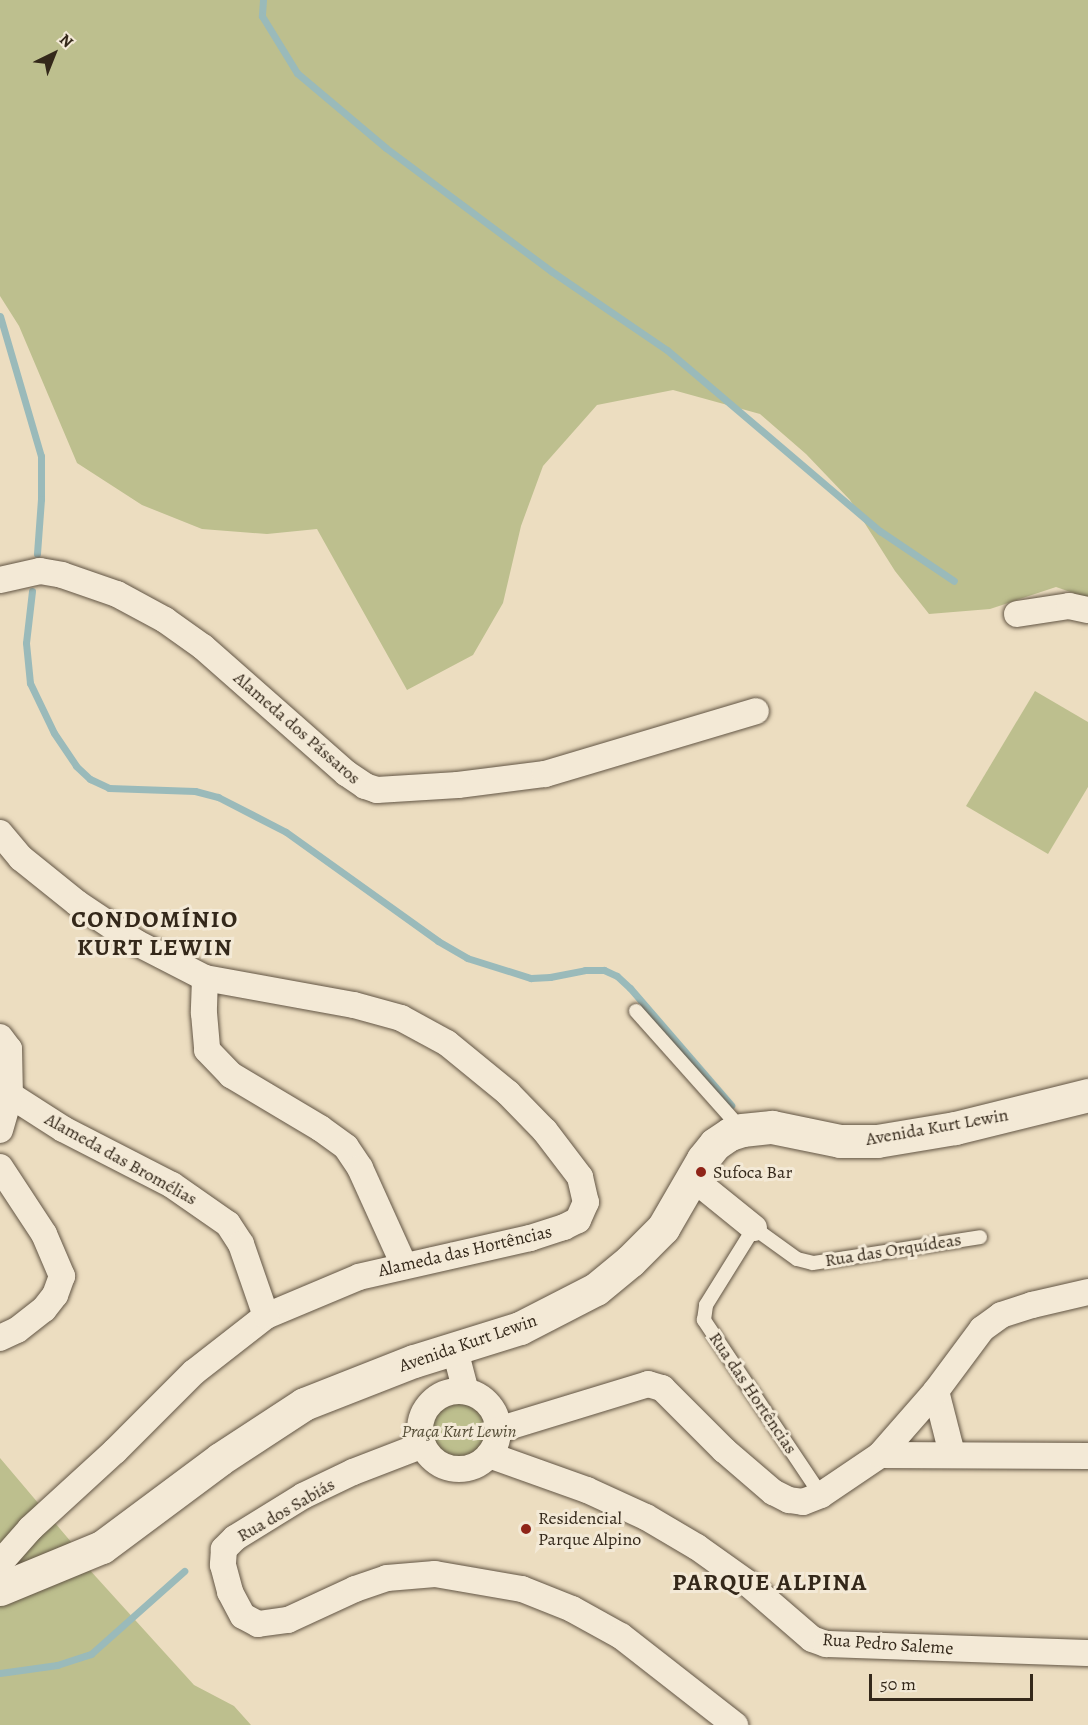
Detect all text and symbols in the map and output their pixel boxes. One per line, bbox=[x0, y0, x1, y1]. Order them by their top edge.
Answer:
north arrow bbox=[24, 24, 84, 84]
text: N bbox=[55, 29, 78, 53]
street label: Alameda dos Pássaros bbox=[229, 667, 365, 789]
district label: CONDOMÍNIO KURT LEWIN bbox=[71, 906, 239, 962]
street label: Avenida Kurt Lewin bbox=[864, 1104, 1010, 1150]
street label: Alameda das Bromélias bbox=[41, 1108, 201, 1210]
place label: Sufoca Bar bbox=[713, 1161, 792, 1183]
marker: Sufoca Bar bbox=[694, 1165, 708, 1179]
street label: Alameda das Hortências bbox=[376, 1220, 554, 1282]
street label: Rua das Orquídeas bbox=[823, 1229, 963, 1271]
street label: Avenida Kurt Lewin bbox=[396, 1309, 540, 1377]
street label: Rua das Hortências bbox=[704, 1328, 802, 1458]
park label: Praça Kurt Lewin bbox=[401, 1420, 517, 1442]
street label: Rua dos Sabiás bbox=[233, 1473, 339, 1547]
place label: Residencial Parque Alpino bbox=[538, 1508, 641, 1550]
marker: Residencial Parque Alpino bbox=[519, 1522, 533, 1536]
district label: PARQUE ALPINA bbox=[672, 1569, 868, 1597]
street label: Rua Pedro Saleme bbox=[822, 1629, 954, 1659]
scale bar bbox=[872, 1662, 1036, 1700]
text: 50 m bbox=[880, 1672, 916, 1696]

